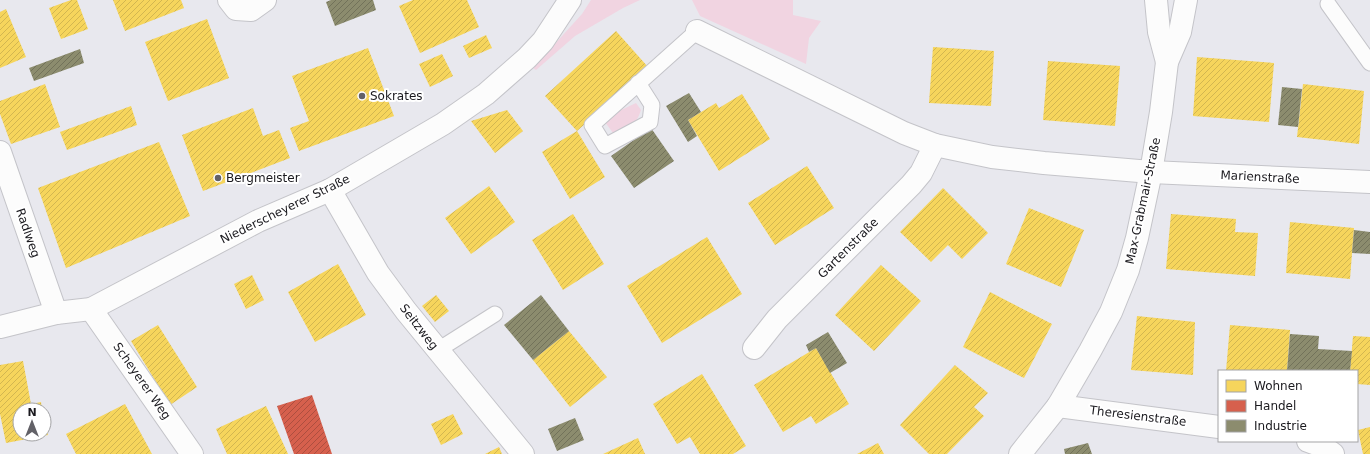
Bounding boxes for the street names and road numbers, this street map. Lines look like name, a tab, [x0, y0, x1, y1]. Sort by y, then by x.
street label: Max-Grabmair-Straße	[1123, 136, 1163, 266]
street label: Marienstraße	[1220, 168, 1300, 186]
street label: Niederscheyerer Straße	[218, 172, 352, 246]
street label: Radlweg	[13, 207, 43, 259]
street label: Gartenstraße	[815, 215, 881, 281]
street label: Seitzweg	[397, 301, 441, 353]
street label: Scheyerer Weg	[110, 340, 174, 422]
street label: Theresienstraße	[1088, 403, 1187, 429]

